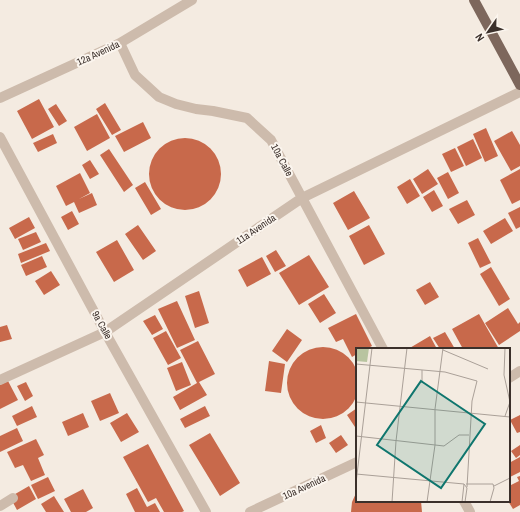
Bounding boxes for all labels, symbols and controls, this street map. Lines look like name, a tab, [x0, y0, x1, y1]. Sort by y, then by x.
north arrow	[468, 12, 508, 52]
text: N	[472, 31, 487, 44]
street label: 12a Avenida	[75, 37, 122, 68]
street label: 10a Calle	[268, 142, 296, 179]
street label: 11a Avenida	[234, 211, 279, 247]
street label: 9a Calle	[89, 309, 115, 342]
inset map	[356, 348, 510, 502]
street label: 10a Avenida	[281, 471, 328, 502]

